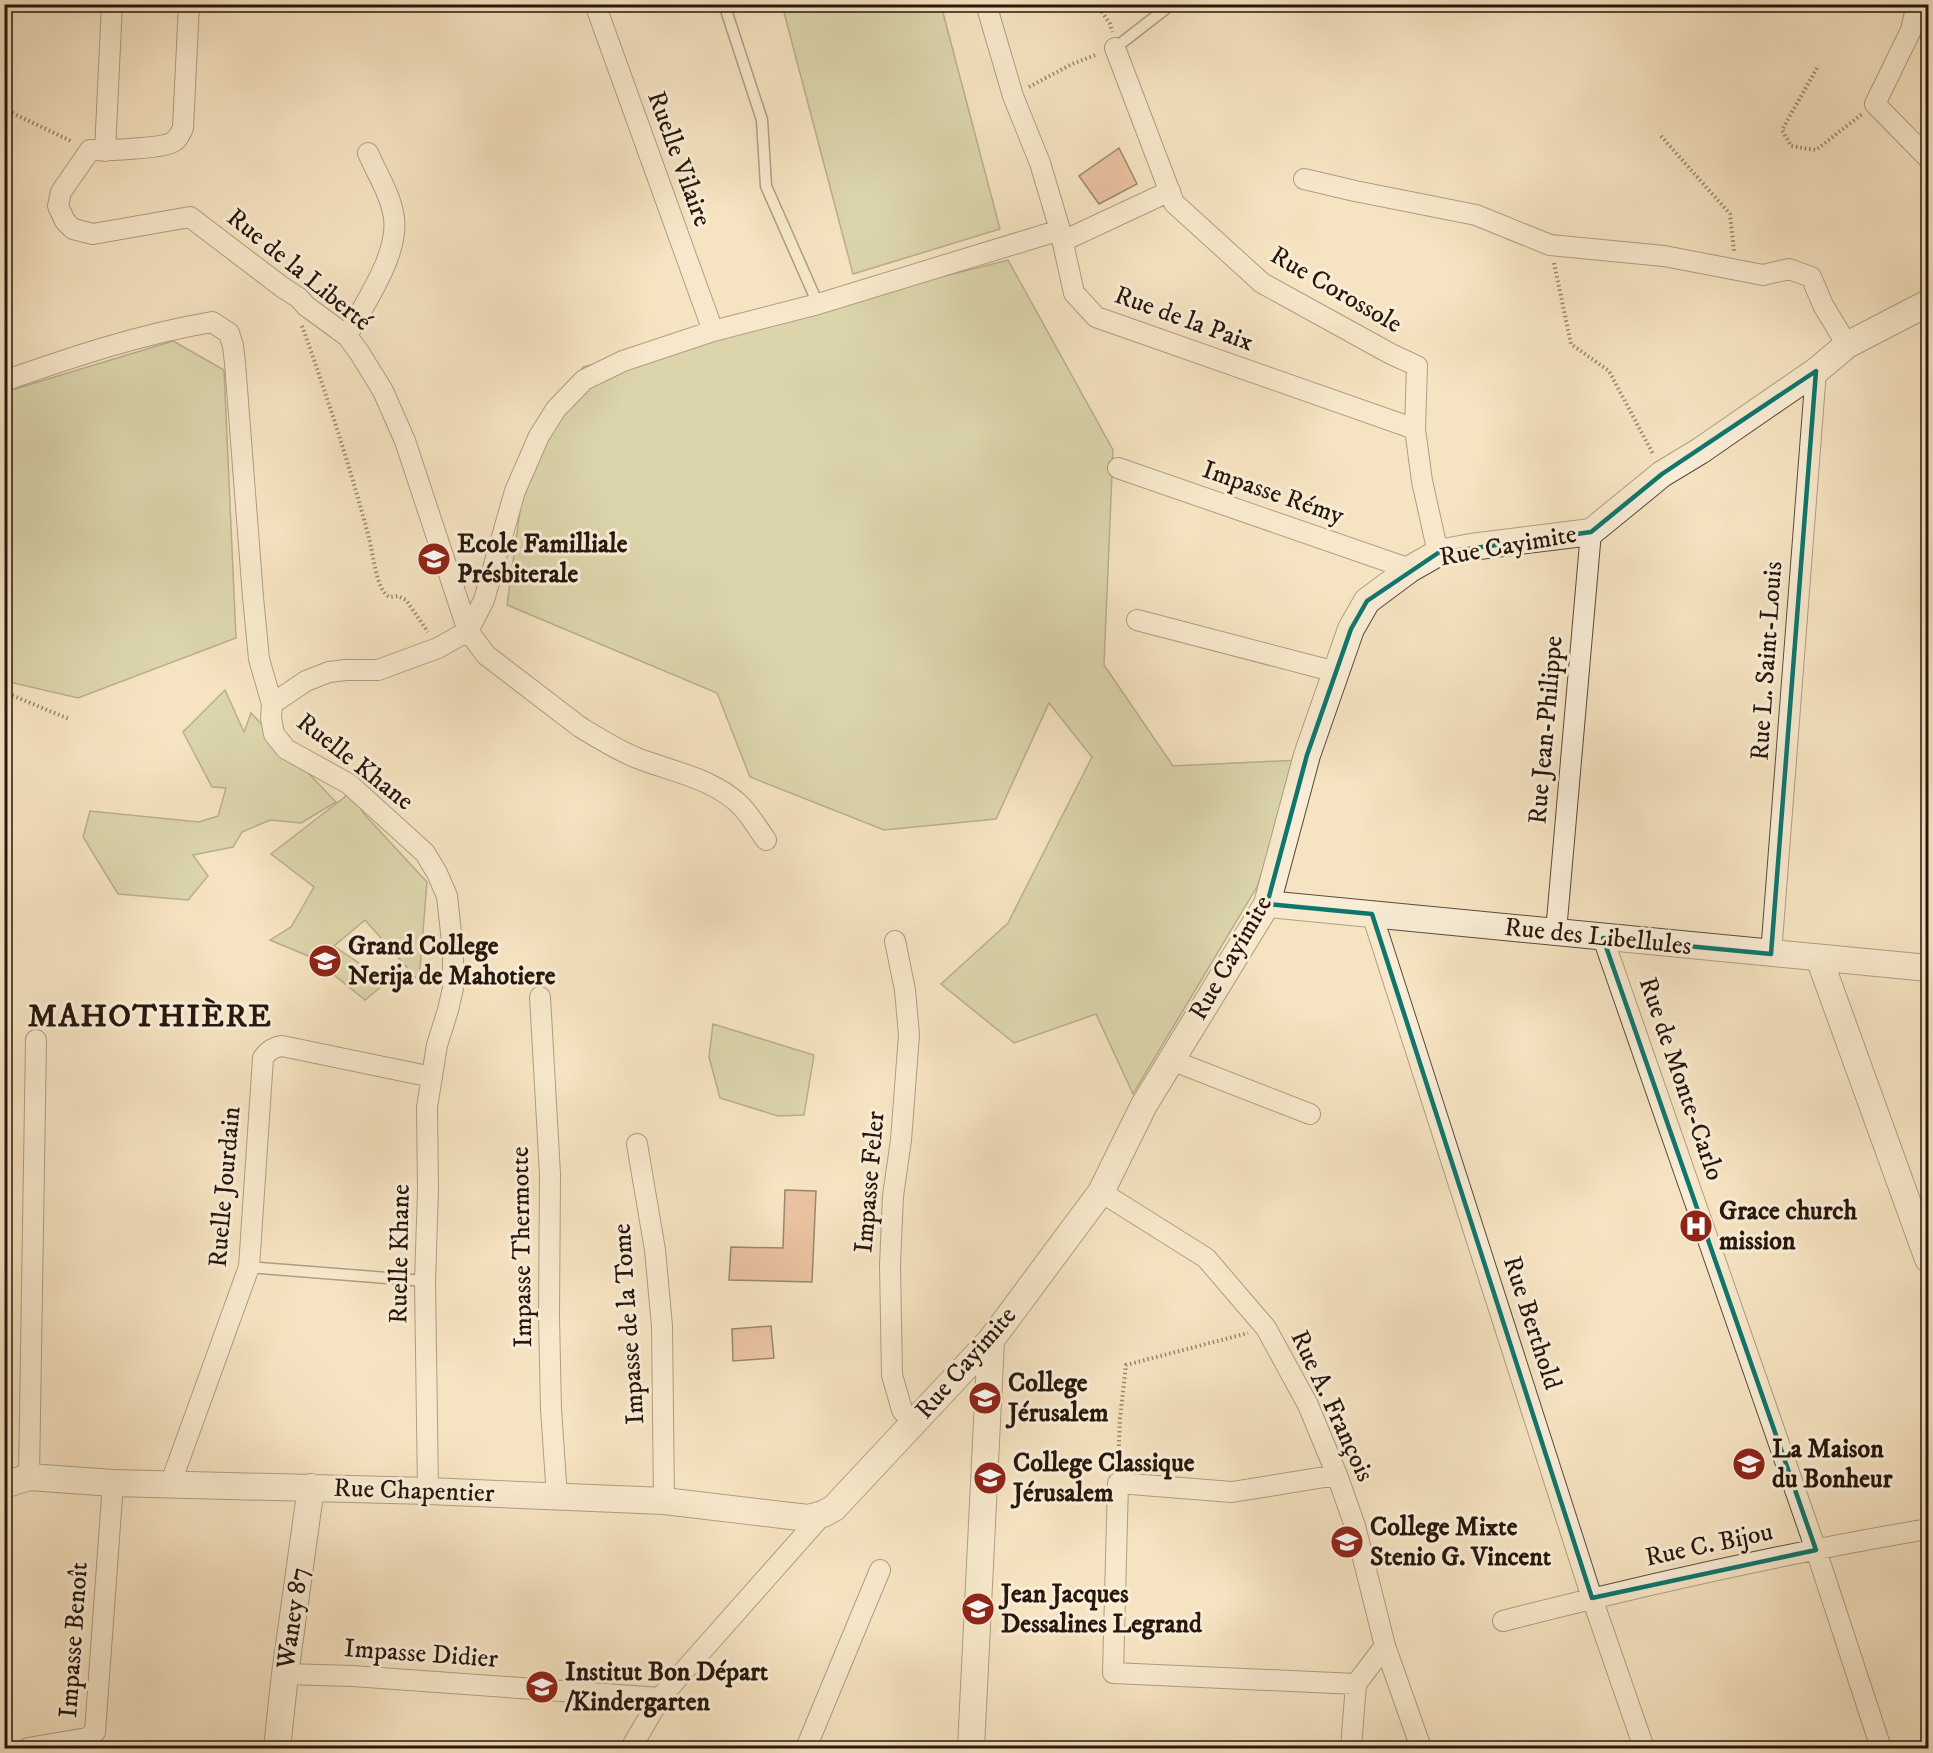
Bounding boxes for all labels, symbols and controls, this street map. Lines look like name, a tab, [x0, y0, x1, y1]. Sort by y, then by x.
street label: Ruelle Vilaire	[639, 87, 719, 231]
street label: Rue de la Liberté	[220, 201, 378, 339]
street label: Rue Corossole	[1264, 239, 1408, 341]
street label: Rue de la Paix	[1110, 279, 1258, 359]
street label: Impasse Rémy	[1198, 453, 1349, 533]
street label: Rue Cayimite	[1437, 518, 1579, 574]
place label: Ecole Familliale Présbiterale	[457, 528, 628, 591]
school or university icon: Ecole Familliale Présbiterale	[416, 541, 452, 577]
street label: Rue L. Saint-Louis	[1744, 560, 1790, 762]
street label: Rue Jean-Philippe	[1521, 634, 1571, 826]
street label: Ruelle Khane	[290, 706, 420, 818]
street label: Rue Cayimite	[1182, 890, 1280, 1026]
street label: Rue des Libellules	[1503, 911, 1693, 963]
place label: Grand College Nerija de Mahotiere	[348, 930, 556, 993]
school or university icon: Grand College Nerija de Mahotiere	[307, 943, 343, 979]
street label: Rue de Monte-Carlo	[1631, 973, 1731, 1185]
district label: MAHOTHIÈRE	[28, 997, 272, 1037]
street label: Ruelle Jourdain	[202, 1105, 249, 1269]
street label: Impasse Feler	[847, 1109, 893, 1254]
street label: Impasse Thermotte	[504, 1146, 540, 1348]
street label: Ruelle Khane	[382, 1184, 418, 1324]
place label: Grace church mission	[1719, 1195, 1857, 1258]
hospital icon: Grace church mission	[1678, 1208, 1714, 1244]
street label: Impasse de la Tome	[606, 1222, 652, 1426]
street label: Rue Berthold	[1495, 1252, 1569, 1394]
street label: Rue Cayimite	[908, 1300, 1024, 1426]
street label: Rue A. François	[1283, 1325, 1381, 1487]
place label: College Jérusalem	[1005, 1367, 1109, 1430]
school or university icon: College Jérusalem	[967, 1380, 1003, 1416]
place label: La Maison du Bonheur	[1772, 1433, 1893, 1496]
school or university icon: La Maison du Bonheur	[1731, 1446, 1767, 1482]
place label: College Classique Jérusalem	[1010, 1447, 1195, 1510]
school or university icon: College Classique Jérusalem	[972, 1460, 1008, 1496]
street label: Rue Chapentier	[333, 1472, 495, 1510]
place label: College Mixte Stenio G. Vincent	[1370, 1511, 1552, 1574]
street label: Rue C. Bijou	[1642, 1515, 1776, 1575]
school or university icon: College Mixte Stenio G. Vincent	[1329, 1524, 1365, 1560]
street label: Impasse Benoît	[52, 1561, 96, 1719]
street label: Waney 87	[269, 1565, 316, 1672]
place label: Jean Jacques Dessalines Legrand	[998, 1578, 1203, 1641]
school or university icon: Jean Jacques Dessalines Legrand	[960, 1591, 996, 1627]
street label: Impasse Didier	[343, 1632, 499, 1676]
place label: Institut Bon Départ /Kindergarten	[564, 1656, 769, 1719]
school or university icon: Institut Bon Départ /Kindergarten	[524, 1669, 560, 1705]

